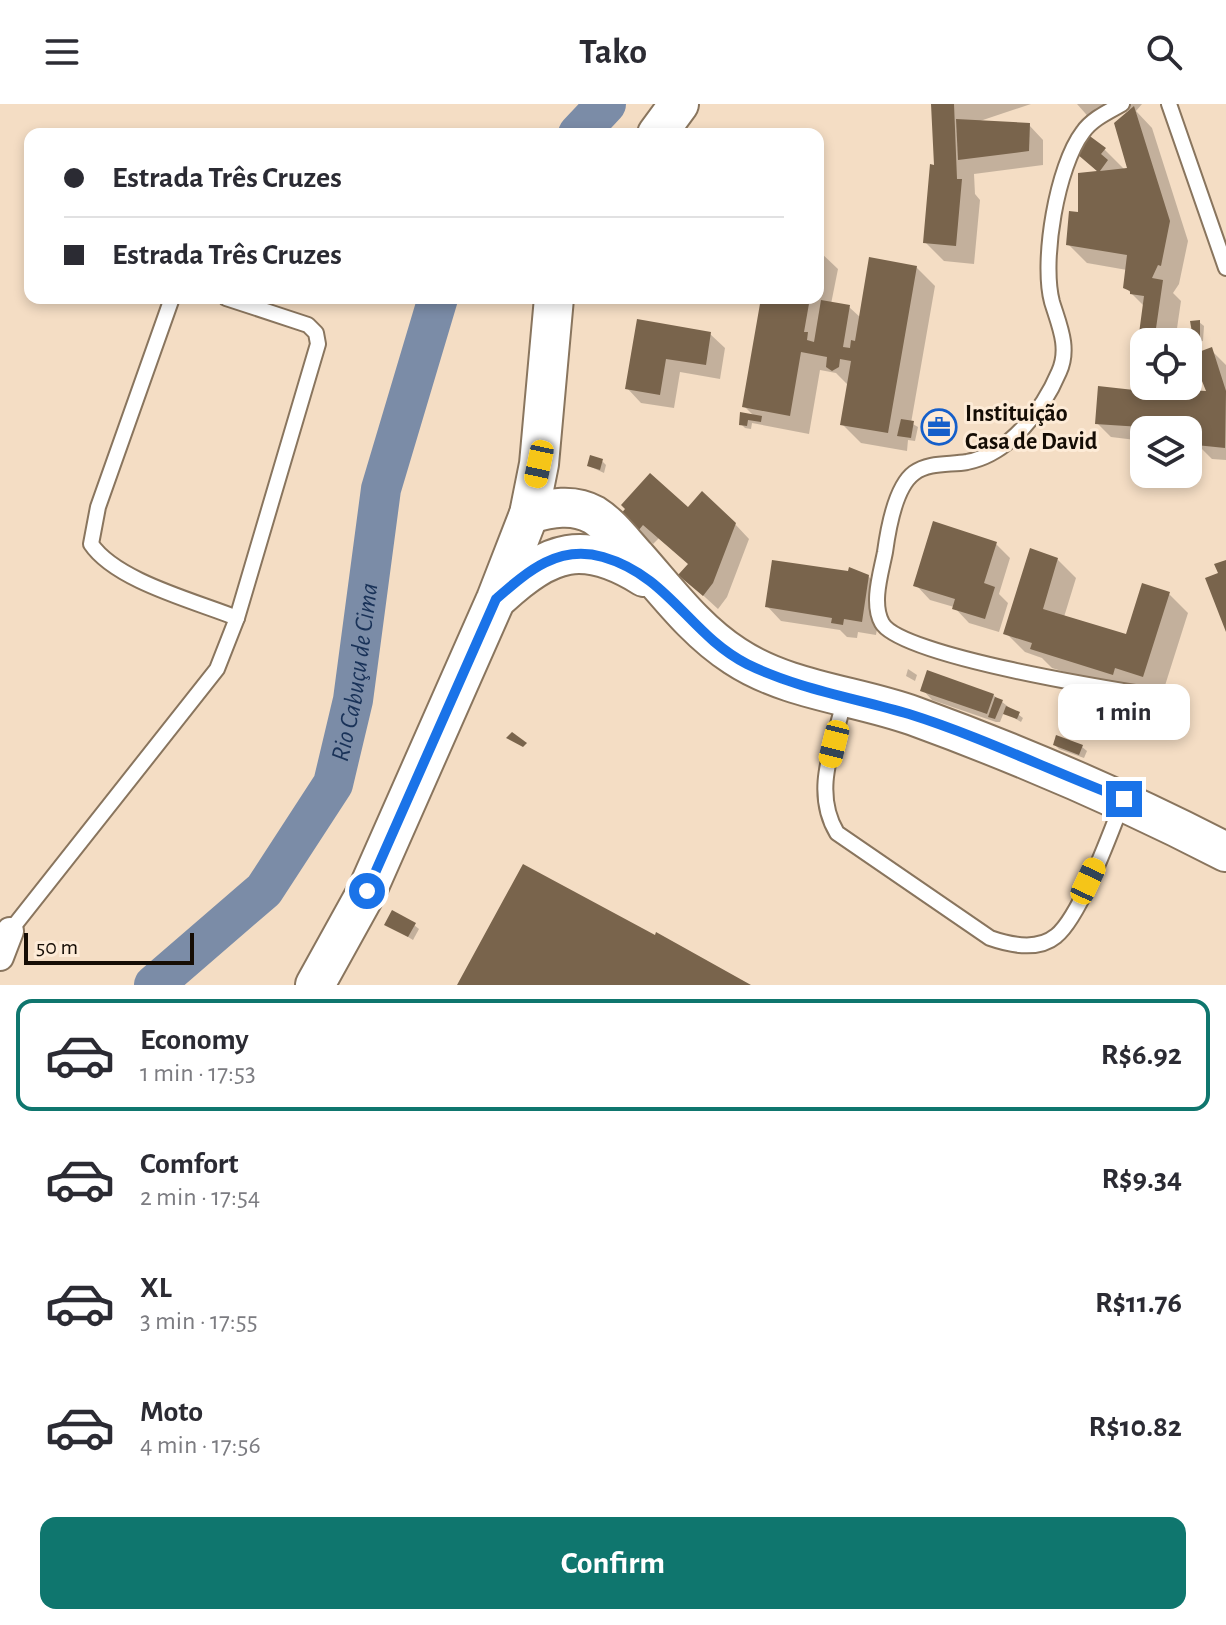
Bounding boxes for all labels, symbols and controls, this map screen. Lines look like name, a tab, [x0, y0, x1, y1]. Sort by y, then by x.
icon: menu	[40, 30, 84, 74]
icon: search	[1142, 30, 1186, 74]
text: Tako	[579, 34, 647, 70]
text: Estrada Três Cruzes	[112, 163, 342, 193]
text: Estrada Três Cruzes	[112, 240, 342, 270]
map controls	[1130, 328, 1202, 488]
button: locate	[1130, 328, 1202, 400]
place label: Instituição Casa de David	[965, 402, 1098, 454]
office icon: Instituição Casa de David	[920, 408, 958, 446]
button: layers	[1130, 416, 1202, 488]
car	[522, 438, 556, 490]
water label: Rio Cabuçu de Cima	[327, 581, 382, 764]
callout: 1 min	[1058, 683, 1190, 739]
text: 1 min	[1097, 699, 1151, 725]
car	[817, 718, 851, 770]
route end	[1106, 781, 1142, 817]
car	[1067, 854, 1109, 908]
route start	[349, 873, 385, 909]
scale bar	[24, 929, 194, 965]
text: 50 m	[36, 936, 78, 958]
icon: car	[44, 1019, 116, 1091]
text: Economy	[140, 1025, 249, 1055]
text: R$6.92	[1101, 1040, 1182, 1070]
text: 1 min · 17:53	[140, 1060, 256, 1086]
icon: car	[44, 1143, 116, 1215]
text: Comfort	[140, 1149, 239, 1179]
text: R$9.34	[1101, 1164, 1182, 1194]
text: 2 min · 17:54	[140, 1184, 260, 1210]
icon: car	[44, 1267, 116, 1339]
text: XL	[140, 1273, 172, 1303]
text: R$11.76	[1095, 1288, 1182, 1318]
text: 3 min · 17:55	[140, 1308, 258, 1334]
icon: car	[44, 1391, 116, 1463]
text: Moto	[140, 1397, 203, 1427]
text: R$10.82	[1089, 1412, 1182, 1442]
text: 4 min · 17:56	[140, 1432, 261, 1458]
button: Confirm	[40, 1517, 1186, 1609]

